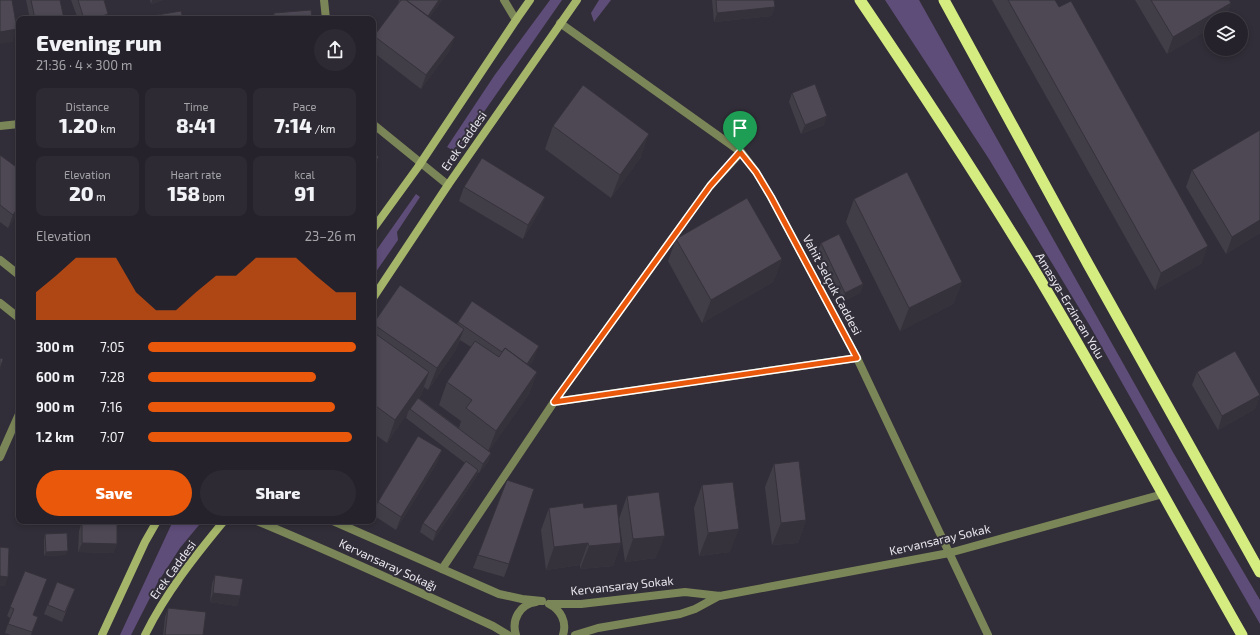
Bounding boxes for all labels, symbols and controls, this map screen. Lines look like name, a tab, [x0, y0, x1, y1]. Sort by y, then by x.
map controls	[1204, 12, 1248, 56]
button: layers	[1204, 12, 1248, 56]
text: Evening run	[36, 29, 162, 55]
button: share	[314, 29, 356, 71]
text: 21:36 · 4 × 300 m	[36, 57, 132, 73]
text: Distance	[66, 100, 109, 113]
text: Time	[184, 100, 208, 113]
text: Pace	[293, 100, 317, 113]
street label: Erek Caddesi	[438, 108, 489, 173]
pin	[723, 111, 757, 152]
text: 1.20	[59, 113, 98, 137]
text: 8:41	[176, 113, 216, 137]
text: 7:14	[274, 113, 312, 137]
icon: arrive	[729, 117, 751, 139]
text: km	[98, 122, 116, 135]
text: /km	[312, 122, 335, 135]
text: Elevation	[64, 168, 111, 181]
text: Heart rate	[171, 168, 221, 181]
text: kcal	[295, 168, 315, 181]
text: 20	[69, 181, 94, 205]
text: 158	[167, 181, 200, 205]
text: 91	[294, 181, 315, 205]
text: m	[94, 190, 106, 203]
text: bpm	[200, 190, 225, 203]
text: Elevation	[36, 228, 91, 244]
text: 23–26 m	[305, 228, 356, 244]
street label: Vahit Selçuk Caddesi	[800, 232, 865, 338]
street label: Amasya-Erzincan Yolu	[1034, 250, 1108, 361]
text: 300 m	[36, 339, 74, 355]
text: 7:05	[100, 339, 125, 355]
text: 600 m	[36, 369, 74, 385]
text: 7:28	[100, 369, 125, 385]
text: 900 m	[36, 399, 74, 415]
text: 7:16	[100, 399, 122, 415]
text: 1.2 km	[36, 429, 74, 445]
text: 7:07	[100, 429, 124, 445]
button: Save	[36, 470, 192, 516]
button: Share	[200, 470, 356, 516]
street label: Kervansaray Sokak	[888, 521, 992, 557]
street label: Kervansaray Sokağı	[337, 535, 440, 593]
street label: Erek Caddesi	[146, 537, 198, 602]
street label: Kervansaray Sokak	[570, 573, 674, 597]

